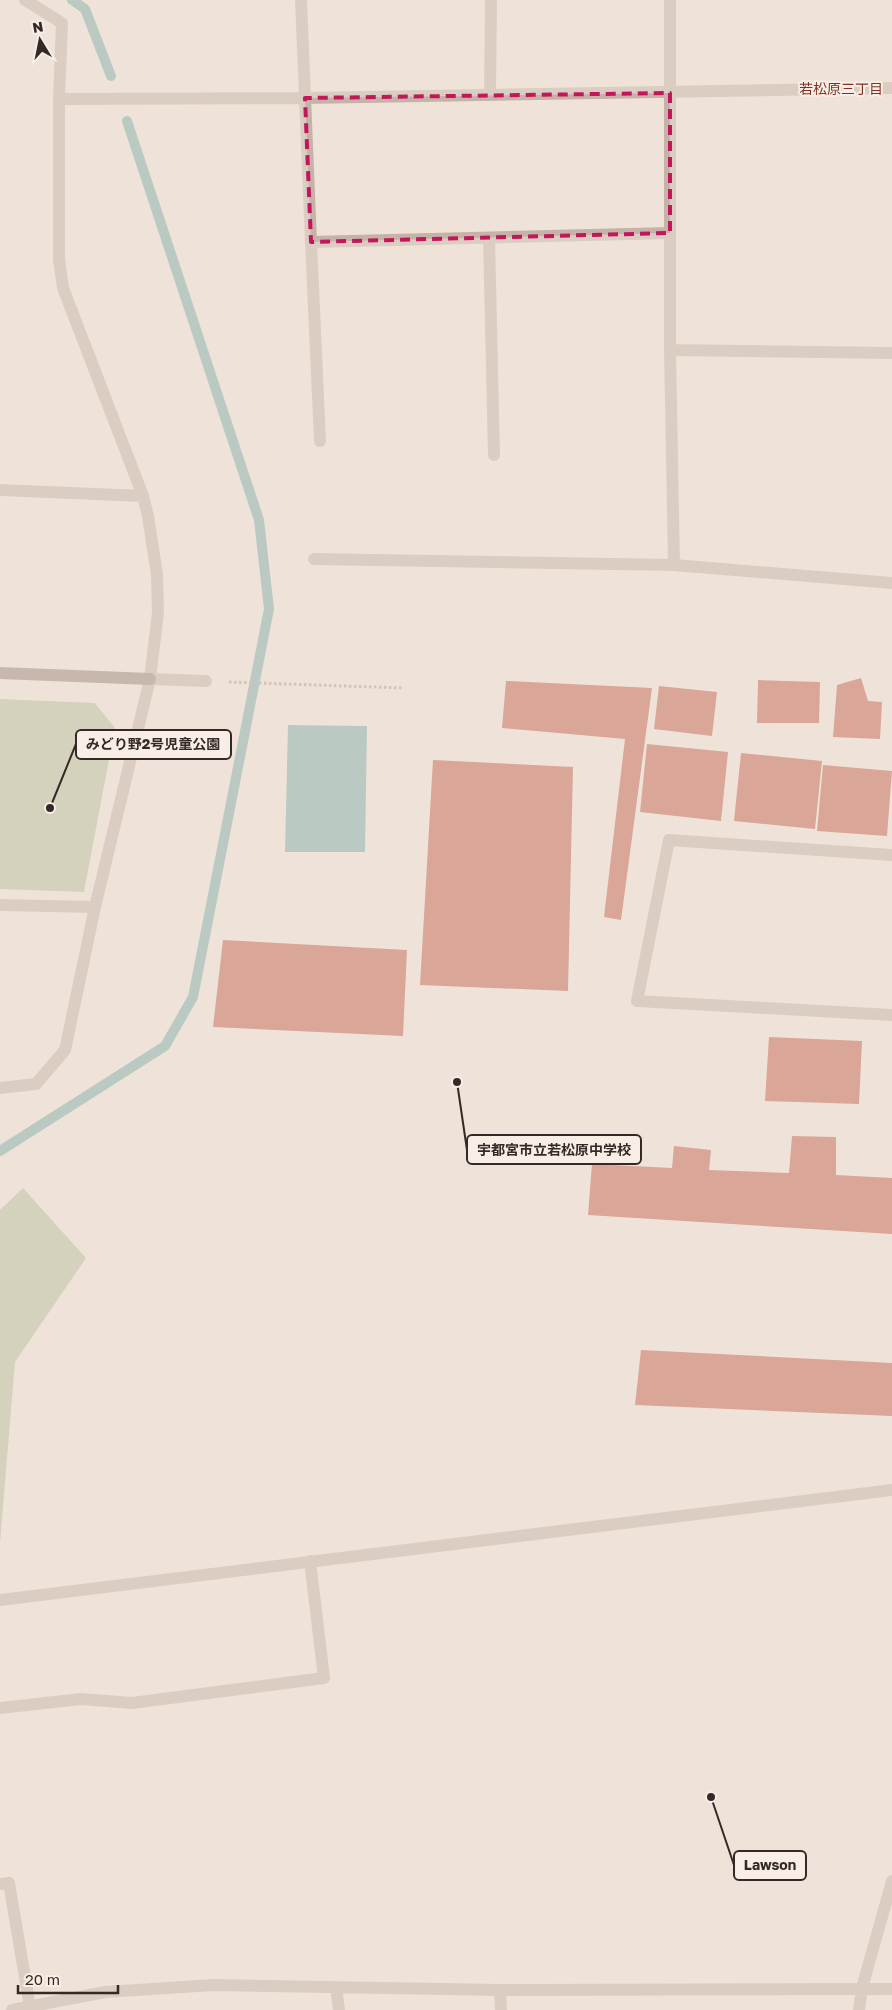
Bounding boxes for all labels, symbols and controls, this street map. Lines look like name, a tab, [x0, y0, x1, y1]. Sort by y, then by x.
north arrow	[15, 15, 65, 65]
text: N	[31, 17, 44, 36]
district label: 若松原三丁目	[799, 80, 883, 97]
callout: みどり野2号児童公園	[76, 730, 231, 759]
text: みどり野2号児童公園	[86, 735, 220, 752]
callout: 宇都宮市立若松原中学校	[467, 1135, 641, 1164]
text: 宇都宮市立若松原中学校	[477, 1141, 631, 1158]
callout: Lawson	[734, 1851, 806, 1880]
text: Lawson	[744, 1856, 796, 1873]
scale bar	[18, 1962, 118, 1994]
text: 20 m	[25, 1970, 60, 1988]

